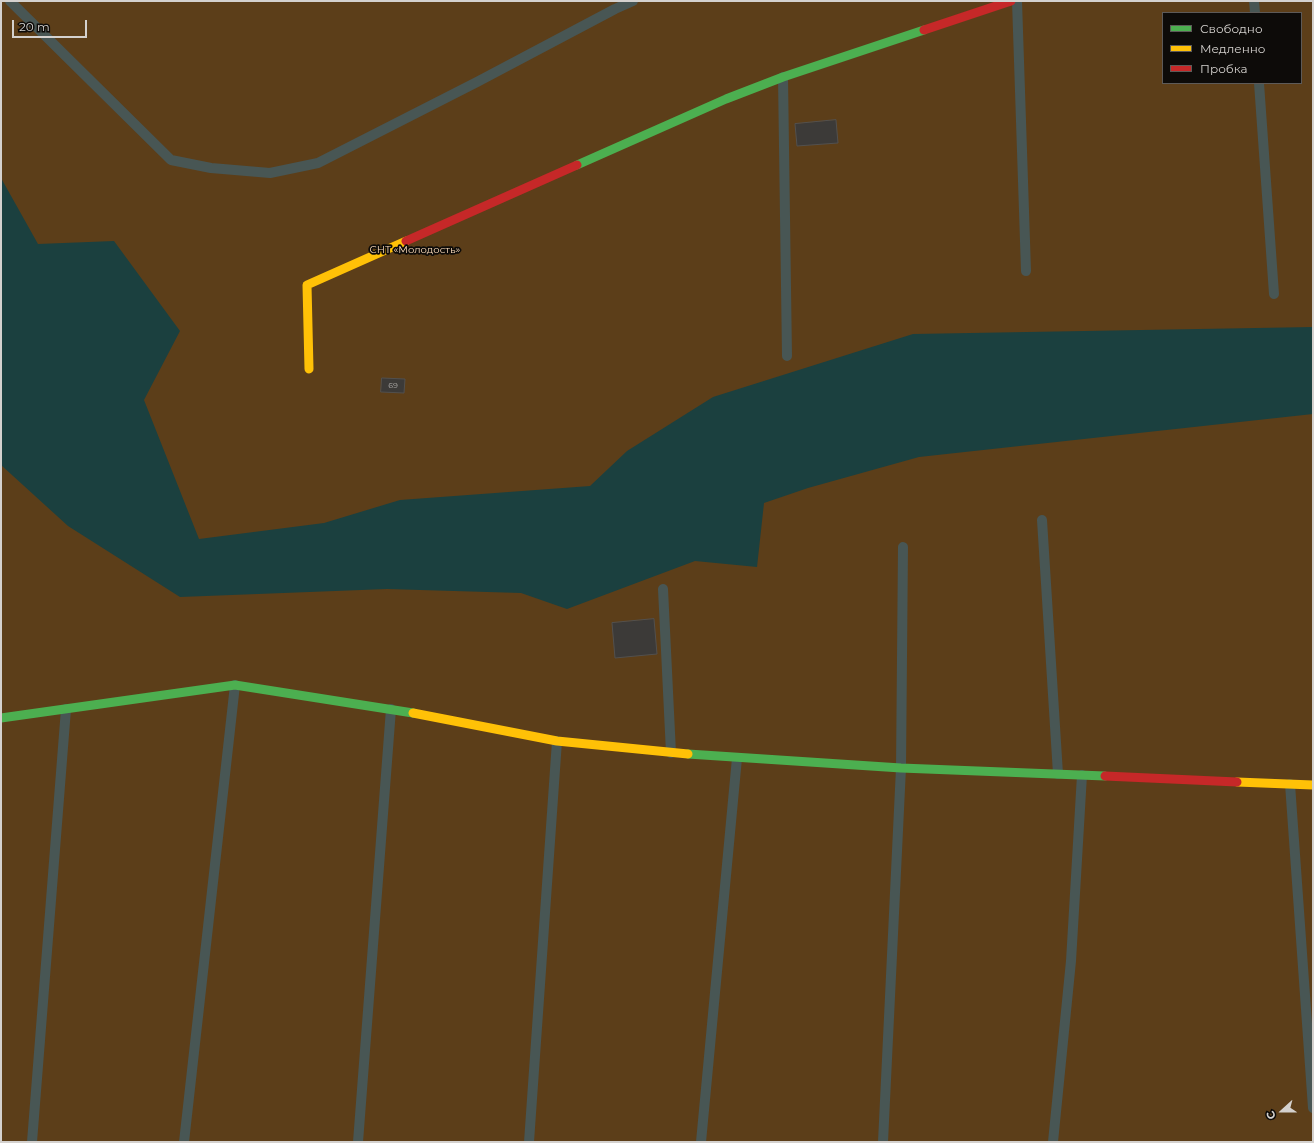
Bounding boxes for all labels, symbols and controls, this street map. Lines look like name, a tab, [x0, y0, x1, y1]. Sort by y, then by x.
scale bar	[14, 12, 89, 38]
legend	[1162, 12, 1302, 84]
text: 20 m	[19, 19, 50, 34]
text: Свободно	[1200, 21, 1263, 36]
text: Медленно	[1200, 41, 1265, 56]
text: Пробка	[1200, 61, 1248, 76]
park label: СНТ «Молодость»	[370, 244, 460, 256]
house number: 69	[388, 381, 398, 391]
north arrow	[1262, 1091, 1302, 1131]
text: С	[1263, 1109, 1279, 1122]

